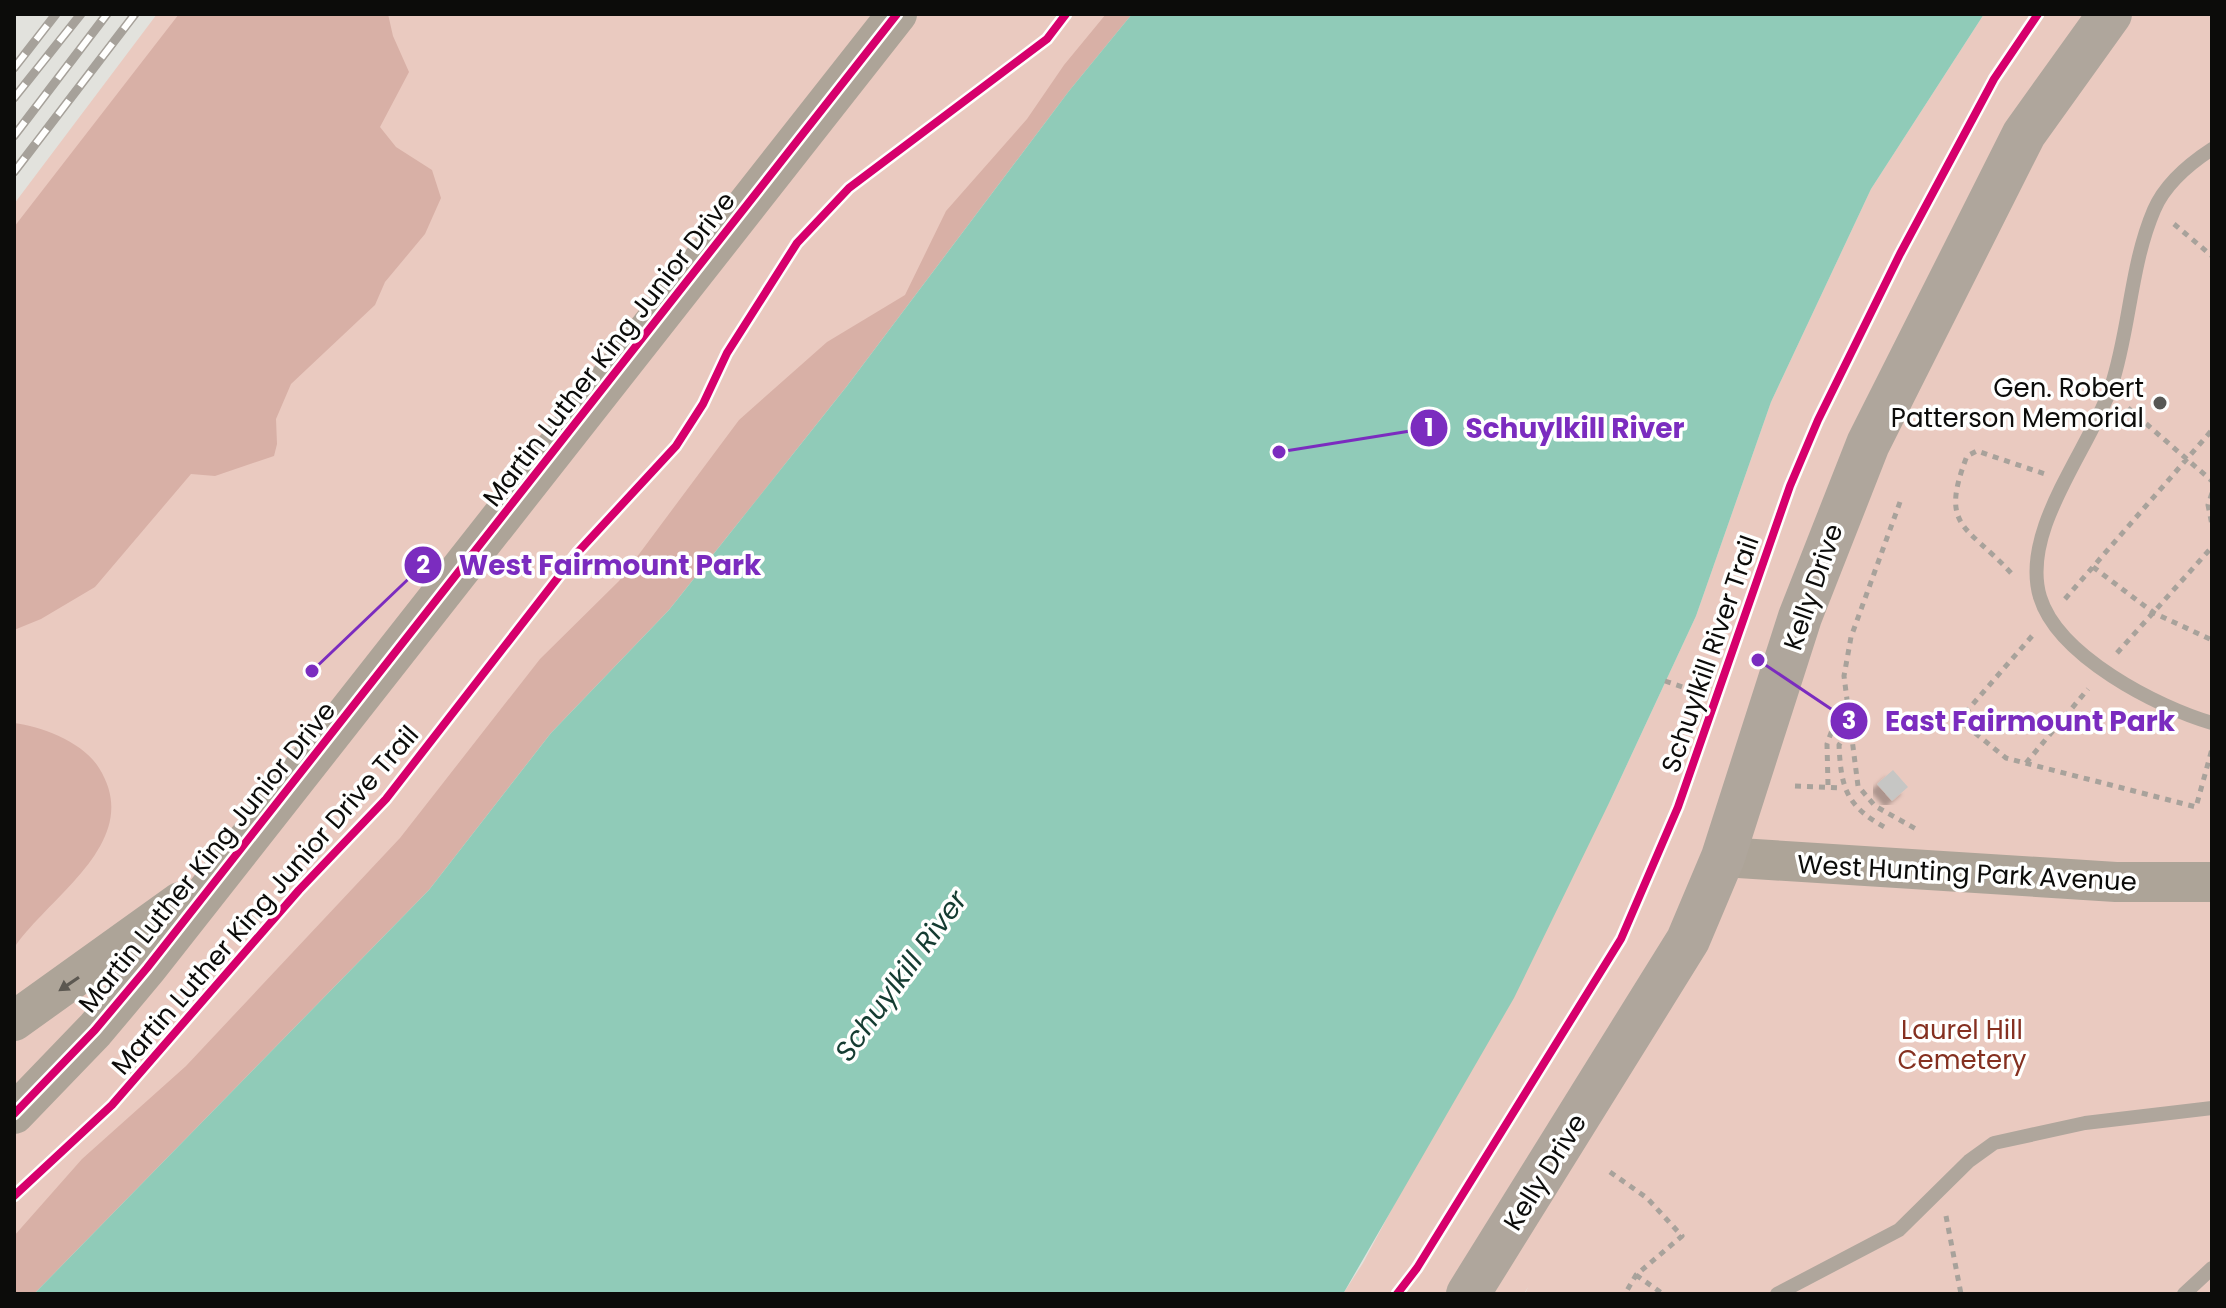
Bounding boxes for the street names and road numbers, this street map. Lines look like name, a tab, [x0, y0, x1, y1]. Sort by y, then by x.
street label: Martin Luther King Junior Drive	[474, 184, 744, 514]
street label: Kelly Drive	[1775, 519, 1851, 655]
street label: Schuylkill River Trail	[1653, 531, 1767, 777]
street label: Martin Luther King Junior Drive	[70, 694, 344, 1020]
street label: Martin Luther King Junior Drive Trail	[103, 718, 427, 1082]
street label: West Hunting Park Avenue	[1796, 846, 2138, 900]
street label: Kelly Drive	[1495, 1107, 1595, 1237]

